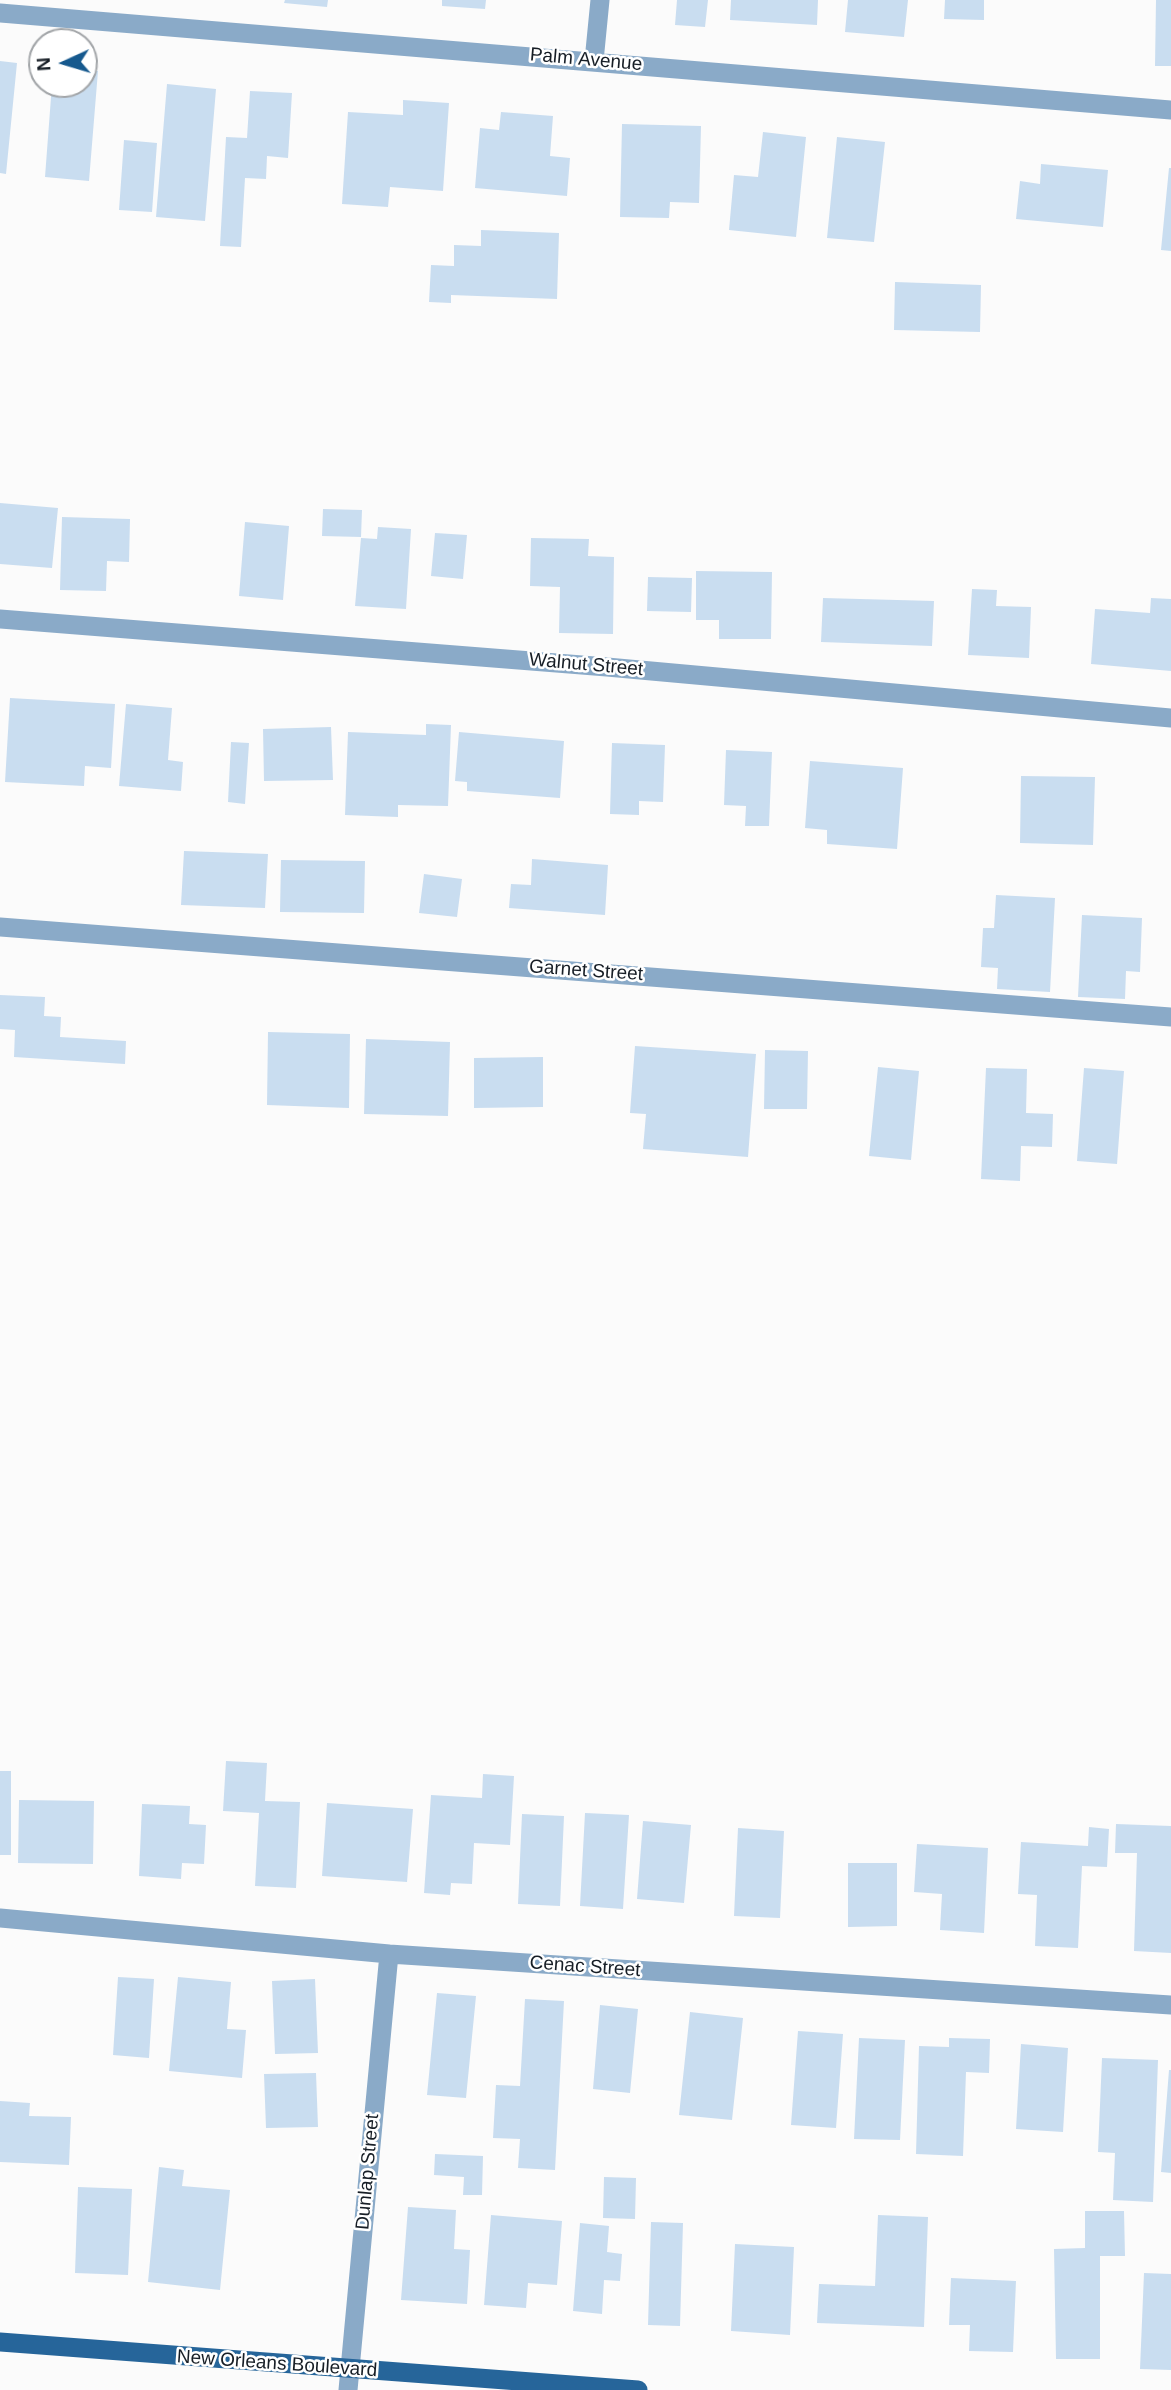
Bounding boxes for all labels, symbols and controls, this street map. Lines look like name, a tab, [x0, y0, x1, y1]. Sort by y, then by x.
north arrow	[28, 28, 98, 98]
street label: Palm Avenue	[529, 44, 643, 76]
text: N	[33, 57, 55, 72]
street label: Walnut Street	[528, 649, 644, 681]
street label: Garnet Street	[528, 956, 644, 986]
street label: Cenac Street	[529, 1952, 641, 1982]
street label: Dunlap Street	[352, 2113, 384, 2231]
street label: New Orleans Boulevard	[176, 2346, 378, 2382]

